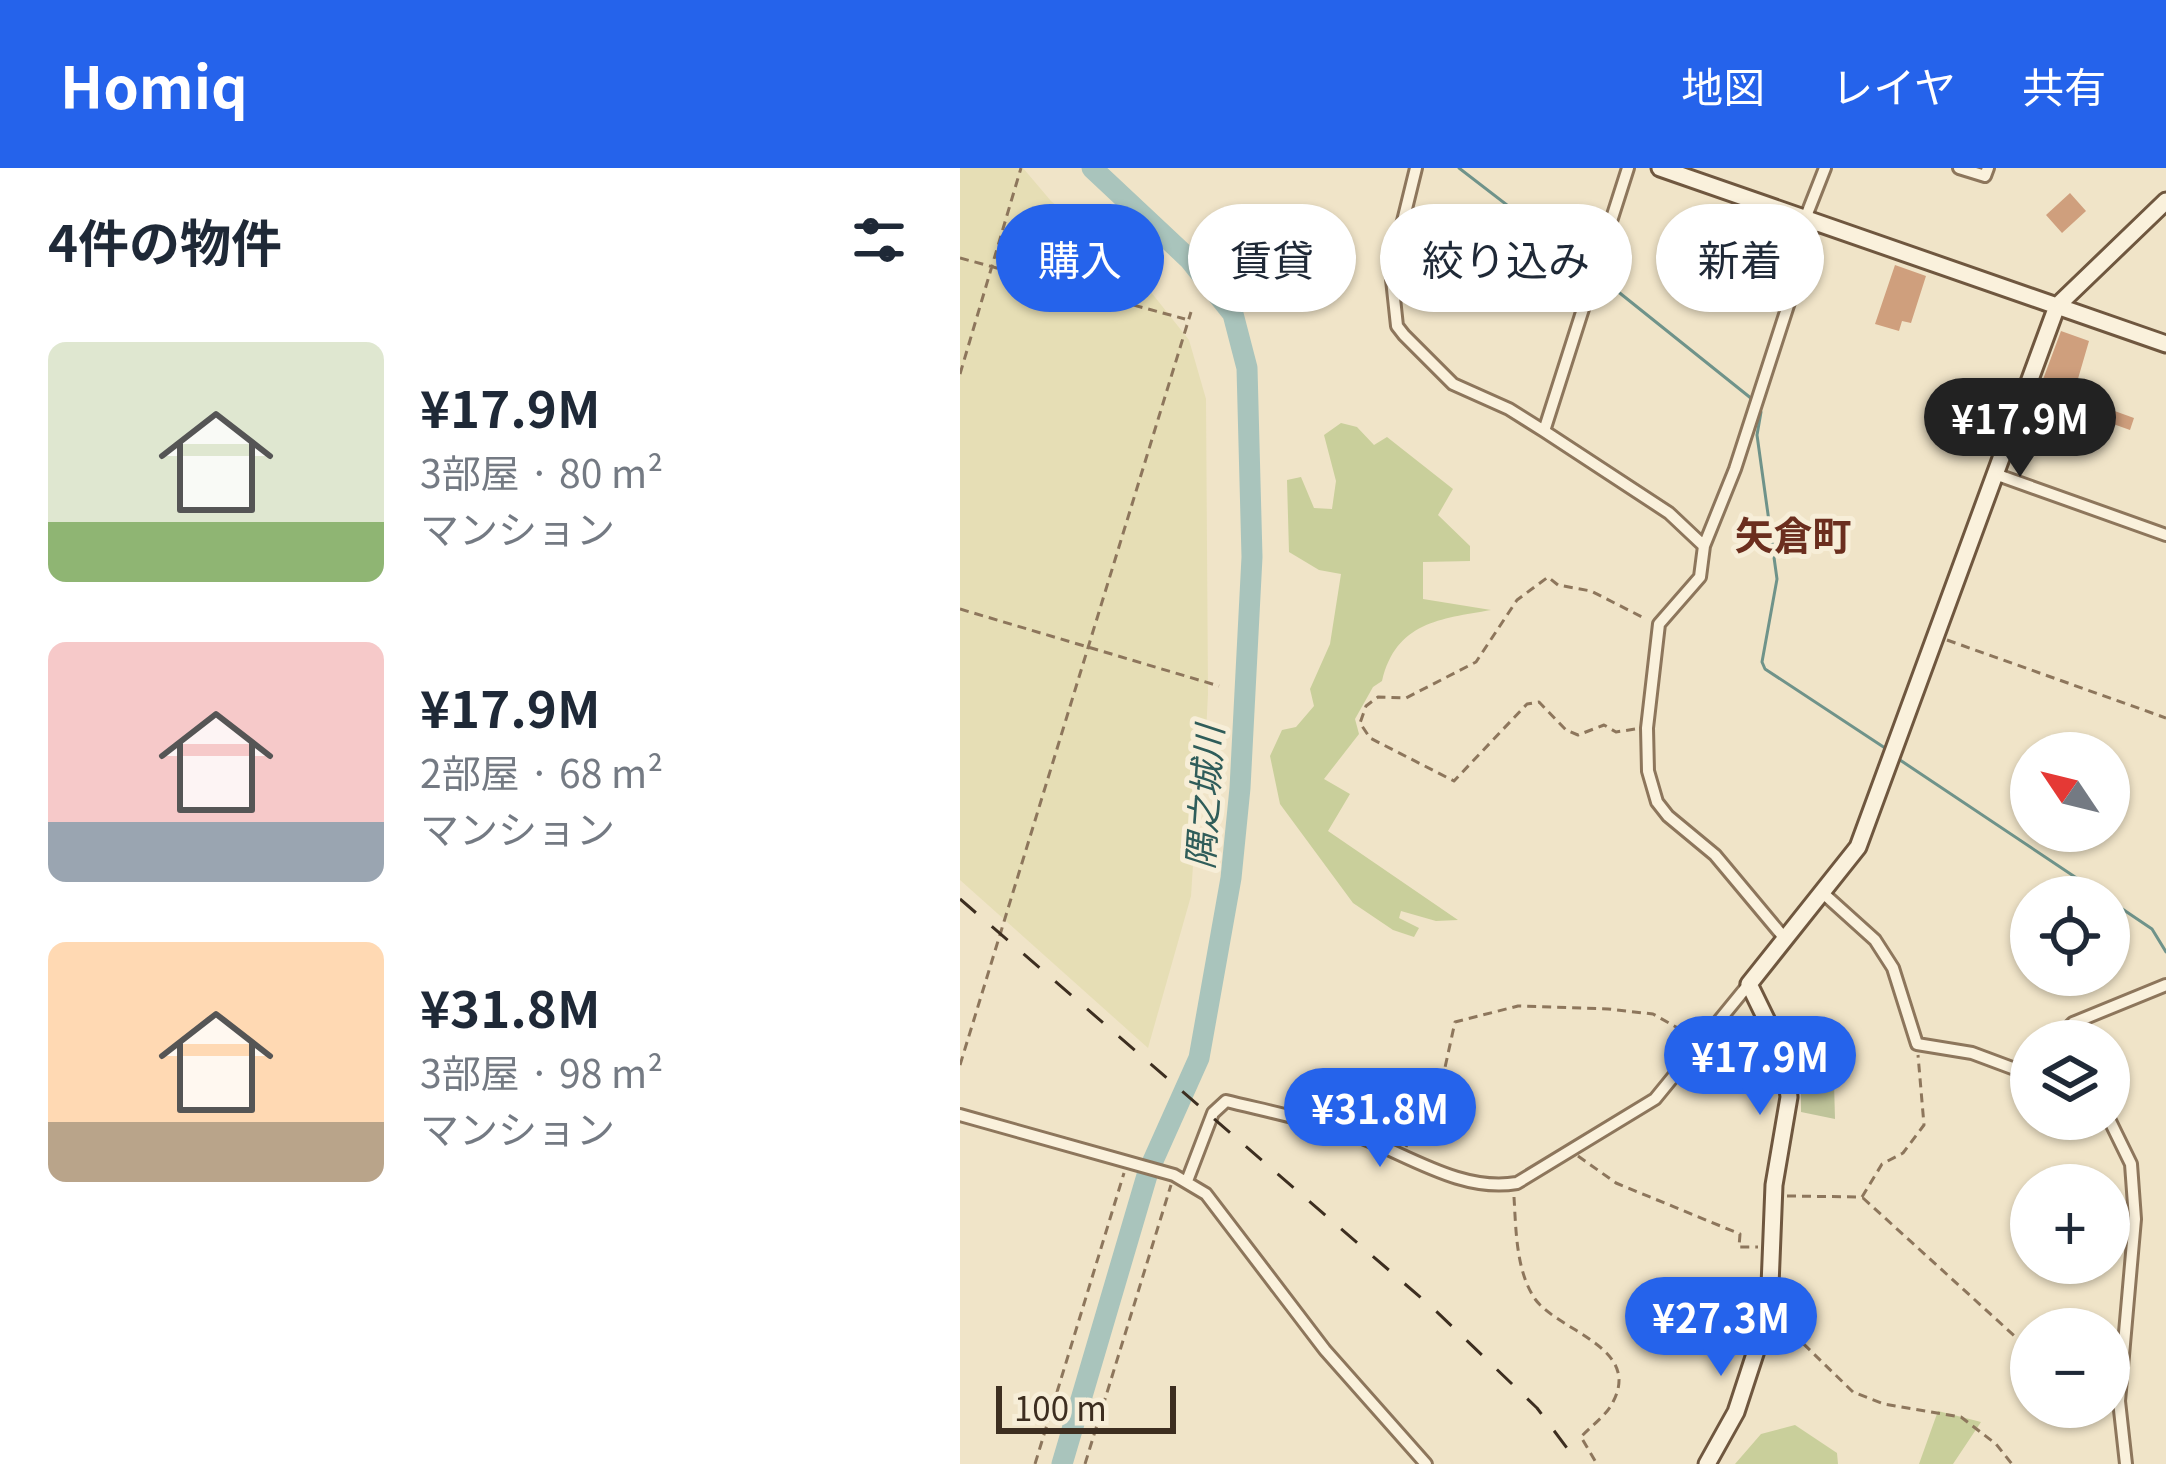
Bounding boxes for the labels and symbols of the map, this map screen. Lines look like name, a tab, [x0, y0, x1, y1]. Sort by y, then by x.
pin: ¥17.9M	[1922, 378, 2118, 480]
district label: 矢倉町	[1734, 505, 1852, 561]
water label: 隅之城川	[1171, 719, 1233, 871]
north arrow	[2010, 732, 2130, 852]
pin: ¥17.9M	[1662, 1016, 1858, 1118]
pin: ¥31.8M	[1282, 1068, 1478, 1170]
pin: ¥27.3M	[1623, 1277, 1819, 1379]
scale bar	[996, 1380, 1176, 1433]

